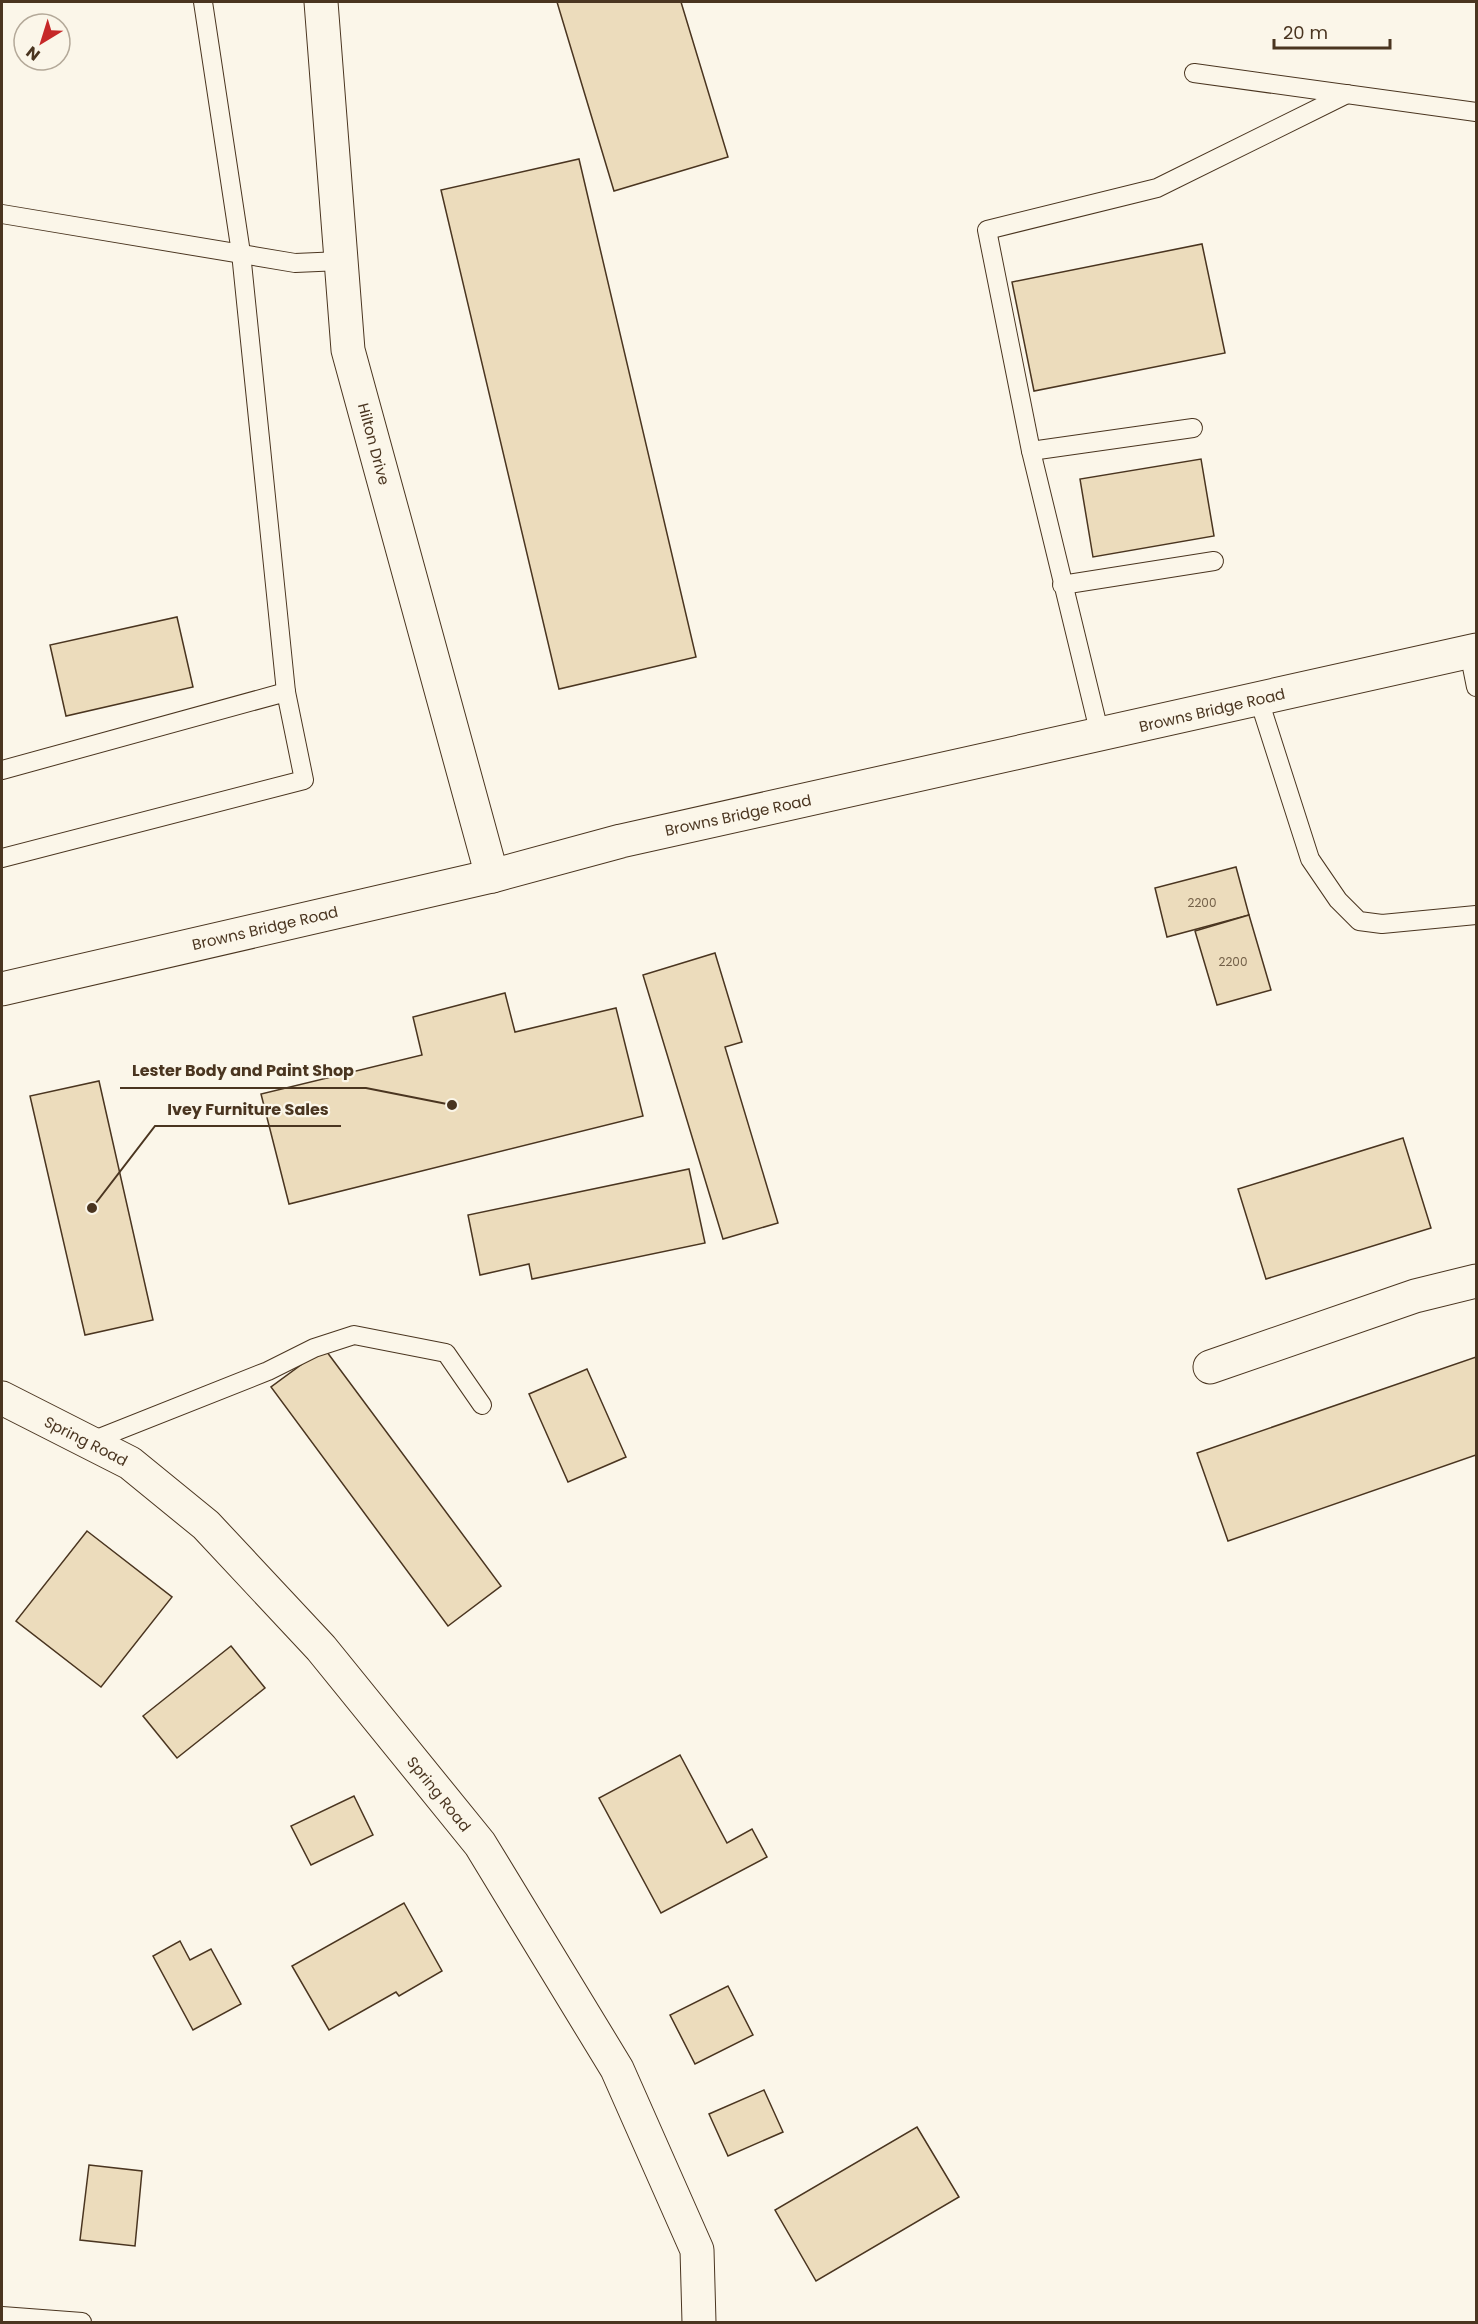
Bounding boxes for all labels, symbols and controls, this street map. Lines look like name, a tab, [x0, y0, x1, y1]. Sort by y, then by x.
north arrow	[12, 12, 72, 72]
scale bar	[1274, 12, 1390, 50]
text: 20 m	[1283, 20, 1328, 45]
text: N	[21, 41, 45, 66]
street label: Hilton Drive	[353, 401, 395, 487]
street label: Browns Bridge Road	[1137, 683, 1287, 737]
street label: Browns Bridge Road	[663, 789, 813, 841]
house number: 2200	[1188, 894, 1216, 911]
street label: Browns Bridge Road	[190, 901, 340, 955]
house number: 2200	[1219, 953, 1247, 970]
callout: Lester Body and Paint Shop	[120, 1054, 366, 1088]
text: Lester Body and Paint Shop	[132, 1059, 354, 1082]
callout: Ivey Furniture Sales	[155, 1092, 341, 1126]
text: Ivey Furniture Sales	[167, 1098, 329, 1121]
street label: Spring Road	[41, 1411, 131, 1471]
street label: Spring Road	[402, 1752, 476, 1836]

